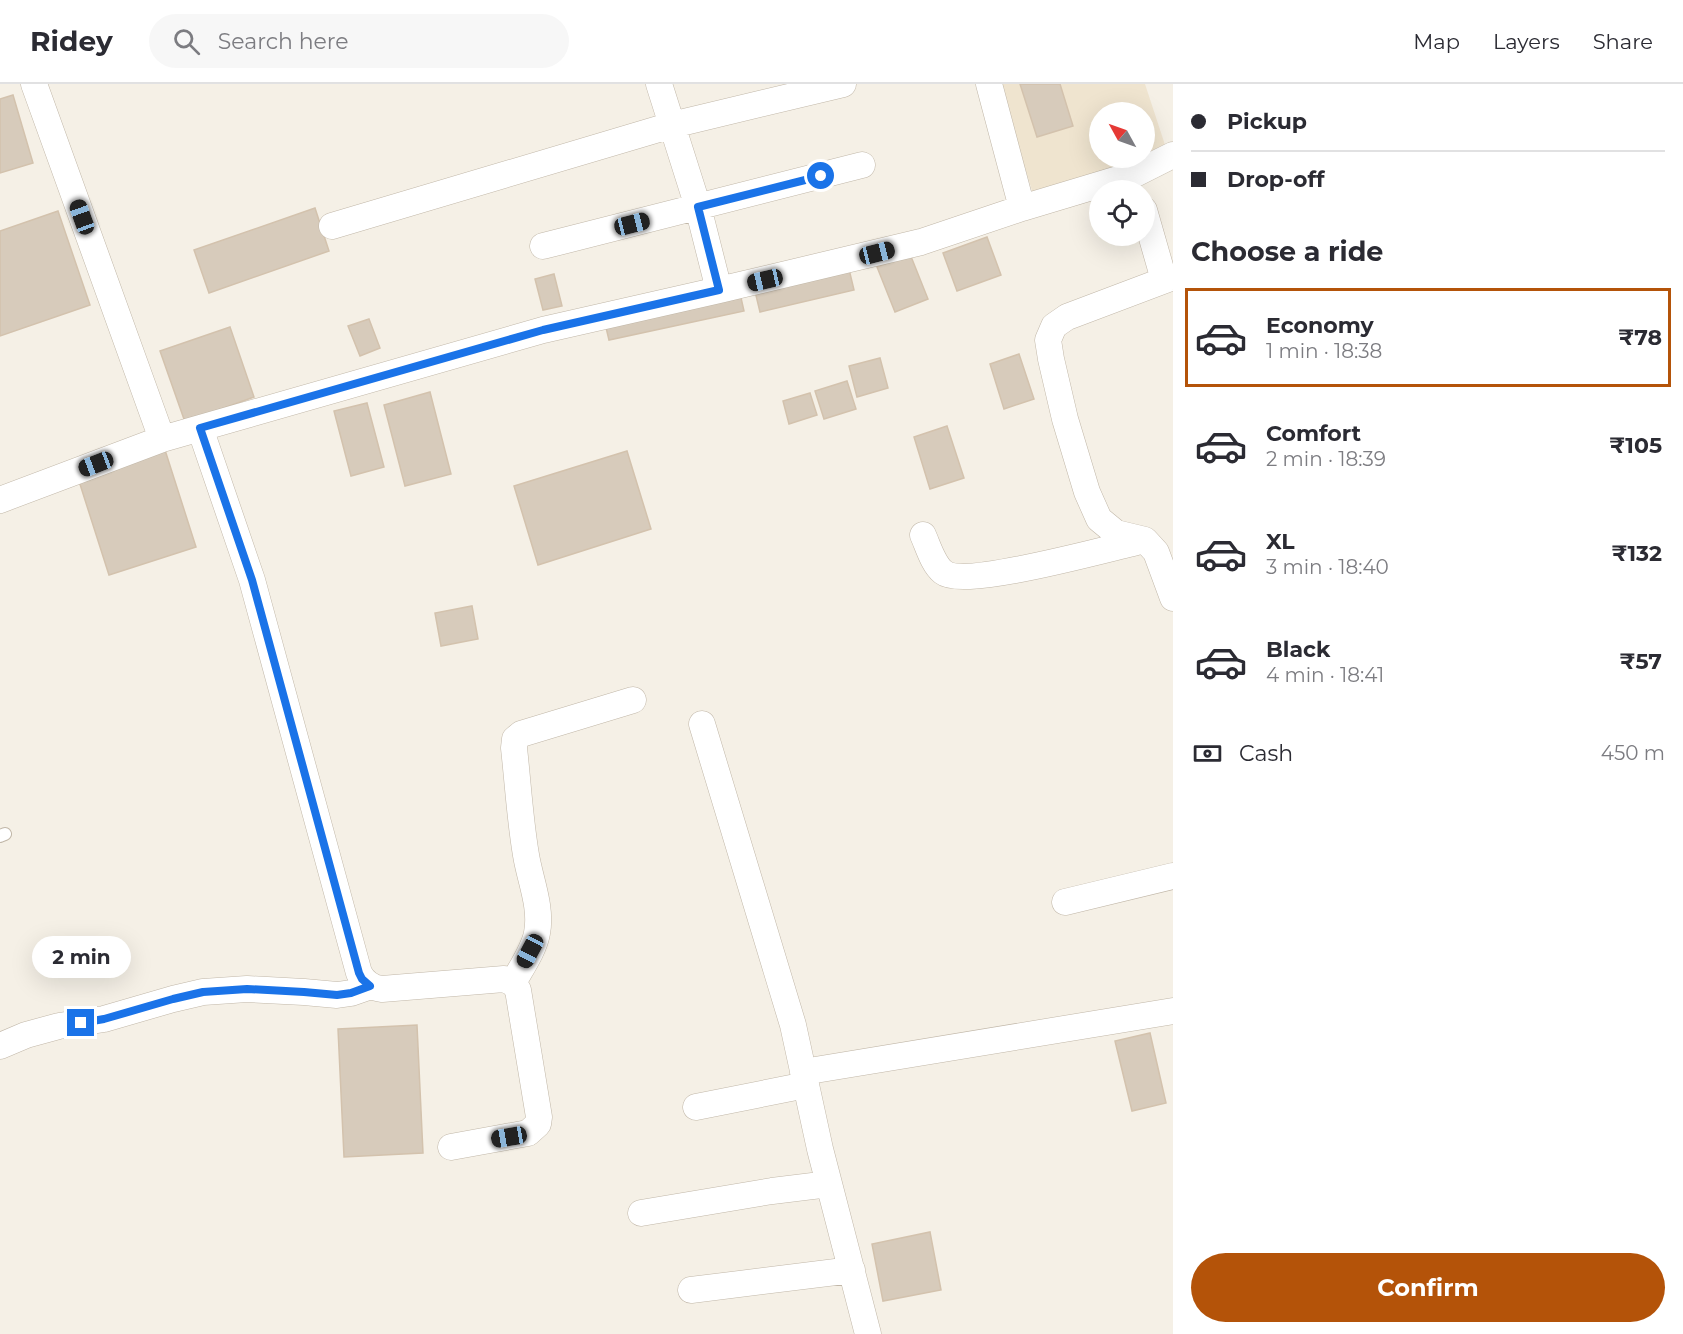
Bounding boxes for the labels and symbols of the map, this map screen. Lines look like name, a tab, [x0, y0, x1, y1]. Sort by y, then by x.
north arrow	[1089, 102, 1155, 168]
route start	[807, 162, 834, 189]
car	[67, 197, 97, 237]
car	[612, 211, 652, 237]
car	[857, 240, 897, 266]
car	[745, 267, 785, 293]
car	[76, 449, 116, 479]
car	[514, 931, 546, 971]
callout: 2 min	[32, 936, 130, 978]
route end	[67, 1009, 94, 1036]
car	[490, 1125, 528, 1149]

